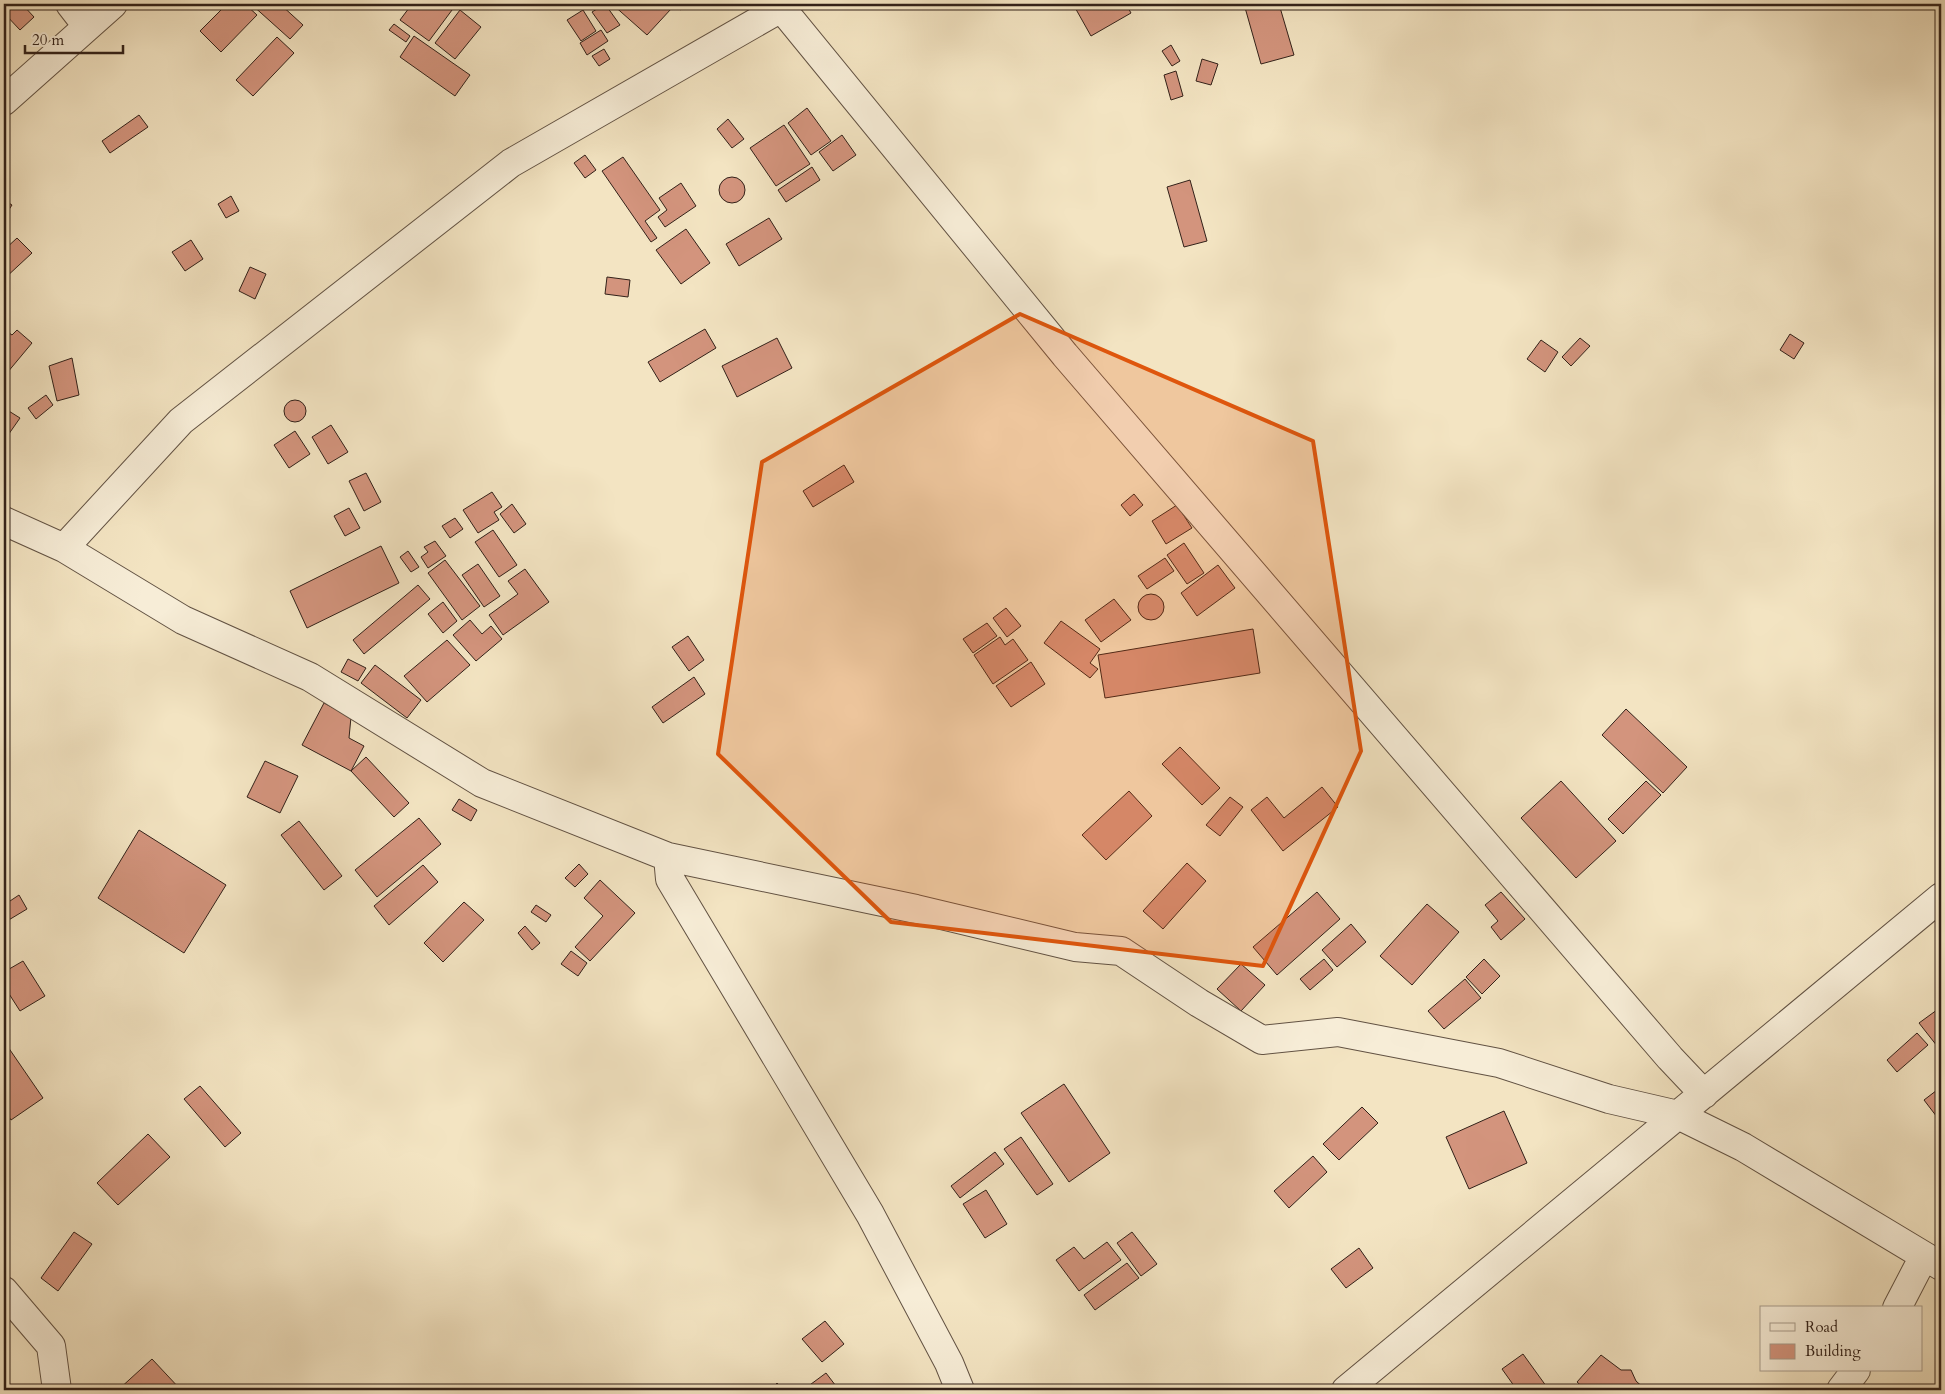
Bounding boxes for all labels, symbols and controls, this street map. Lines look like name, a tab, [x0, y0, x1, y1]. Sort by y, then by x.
scale bar	[25, 22, 122, 54]
text: 20 m	[32, 30, 64, 50]
legend	[1760, 1306, 1922, 1372]
text: Road	[1805, 1317, 1838, 1337]
text: Building	[1805, 1341, 1861, 1361]

